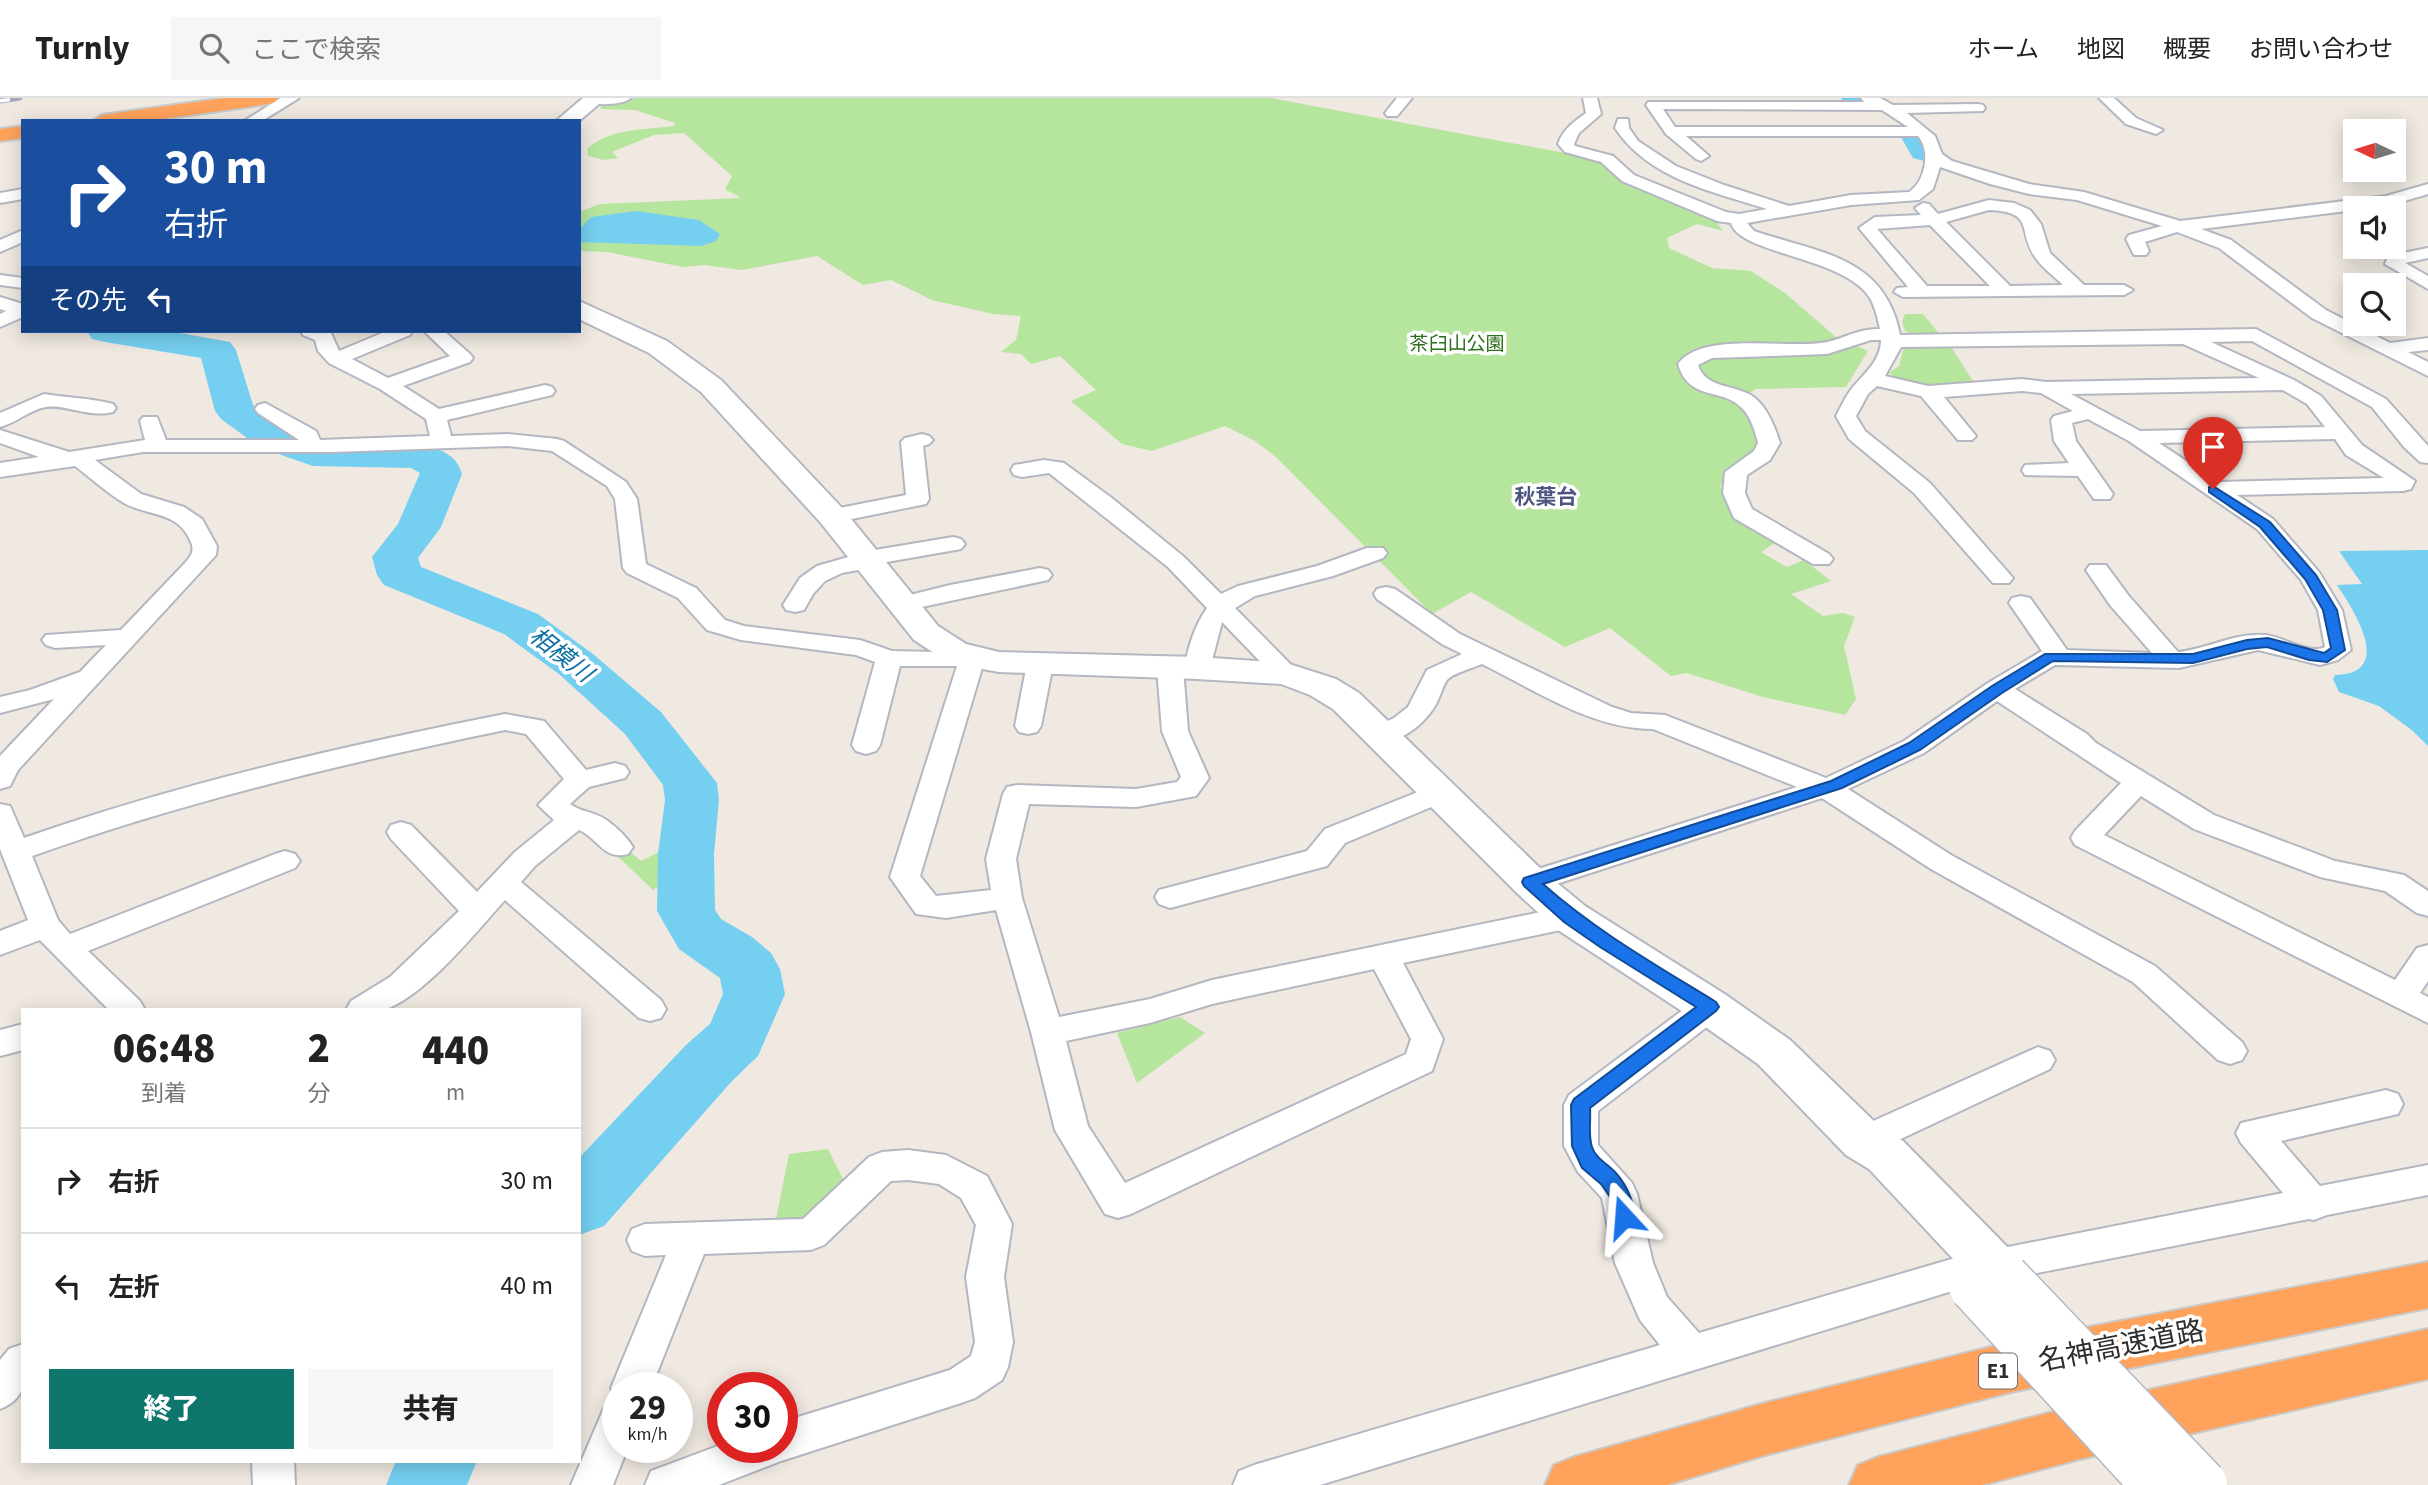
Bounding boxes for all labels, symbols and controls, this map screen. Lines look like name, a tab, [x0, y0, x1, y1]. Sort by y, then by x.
search box	[171, 17, 661, 80]
text: Turnly	[35, 25, 129, 72]
icon: search	[195, 29, 233, 67]
text: ここで検索	[251, 31, 381, 68]
text: ホーム	[1968, 32, 2039, 67]
text: 地図	[2077, 32, 2125, 67]
text: 概要	[2163, 32, 2211, 67]
text: お問い合わせ	[2249, 32, 2393, 67]
north arrow	[2343, 119, 2406, 182]
map controls	[2343, 119, 2406, 336]
text: 30 m	[164, 133, 268, 203]
icon: right	[49, 147, 140, 238]
button: sound	[2343, 196, 2406, 259]
text: 右折	[164, 202, 228, 248]
button: search	[2343, 273, 2406, 336]
icon: left	[141, 280, 179, 318]
text: その先	[49, 282, 127, 319]
park label: 茶臼山公園	[1409, 331, 1505, 358]
pin	[2183, 417, 2243, 489]
icon: arrive	[2194, 428, 2232, 466]
district label: 秋葉台	[1515, 482, 1578, 512]
water label: 相模川	[522, 619, 603, 693]
text: 06:48	[113, 1019, 215, 1079]
text: 2	[307, 1019, 330, 1079]
text: 440	[422, 1021, 489, 1081]
text: m	[446, 1076, 465, 1109]
text: 到着	[141, 1077, 187, 1110]
text: 分	[307, 1077, 330, 1110]
icon: right	[49, 1162, 87, 1200]
text: 30 m	[500, 1162, 553, 1199]
text: 右折	[108, 1164, 160, 1201]
position arrow	[1587, 1180, 1661, 1254]
icon: left	[49, 1267, 87, 1305]
text: 40 m	[500, 1267, 553, 1304]
text: 左折	[108, 1269, 160, 1306]
street label: 名神高速道路	[2035, 1310, 2207, 1382]
road number: E1	[1979, 1354, 2017, 1388]
button: 終了	[49, 1369, 294, 1449]
button: 共有	[308, 1369, 553, 1449]
speed limit sign: 30	[707, 1372, 798, 1463]
text: 29	[629, 1383, 666, 1433]
text: km/h	[628, 1422, 667, 1447]

